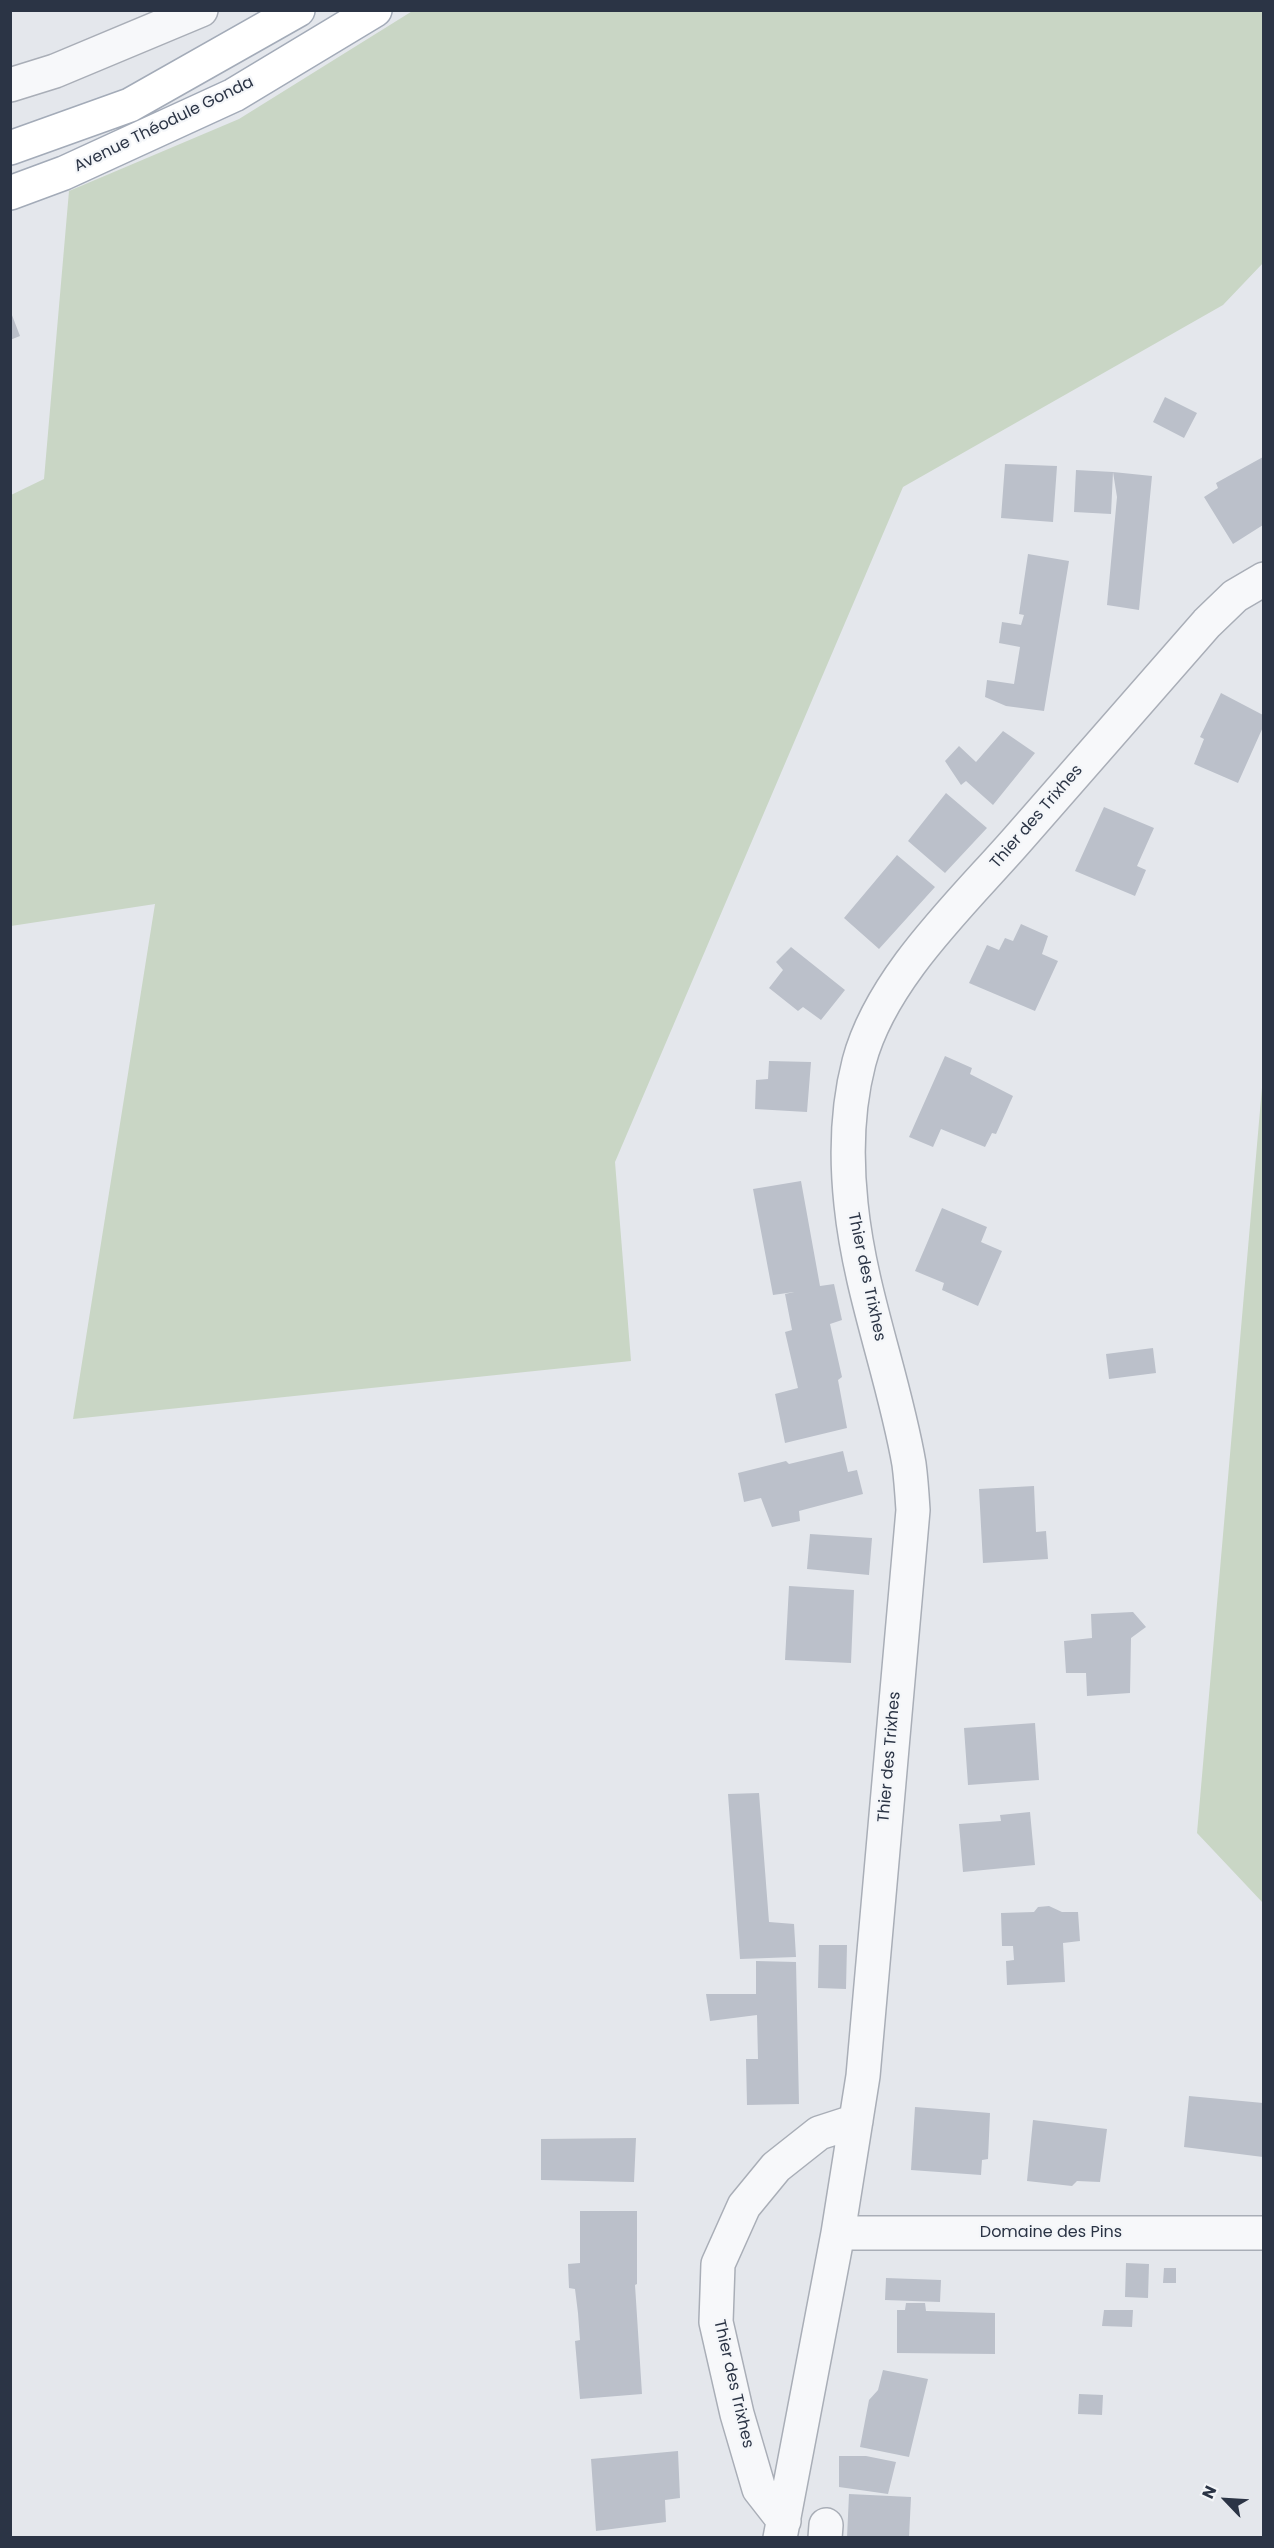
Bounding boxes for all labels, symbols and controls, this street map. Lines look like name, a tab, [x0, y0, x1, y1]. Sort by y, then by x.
street label: Avenue Théodule Gonda	[71, 73, 257, 177]
street label: Thier des Trixhes	[987, 761, 1087, 873]
street label: Thier des Trixhes	[843, 1211, 889, 1343]
street label: Thier des Trixhes	[875, 1691, 905, 1823]
street label: Domaine des Pins	[980, 2223, 1122, 2243]
street label: Thier des Trixhes	[709, 2318, 757, 2450]
north arrow	[1196, 2470, 1256, 2530]
text: N	[1196, 2482, 1222, 2503]

